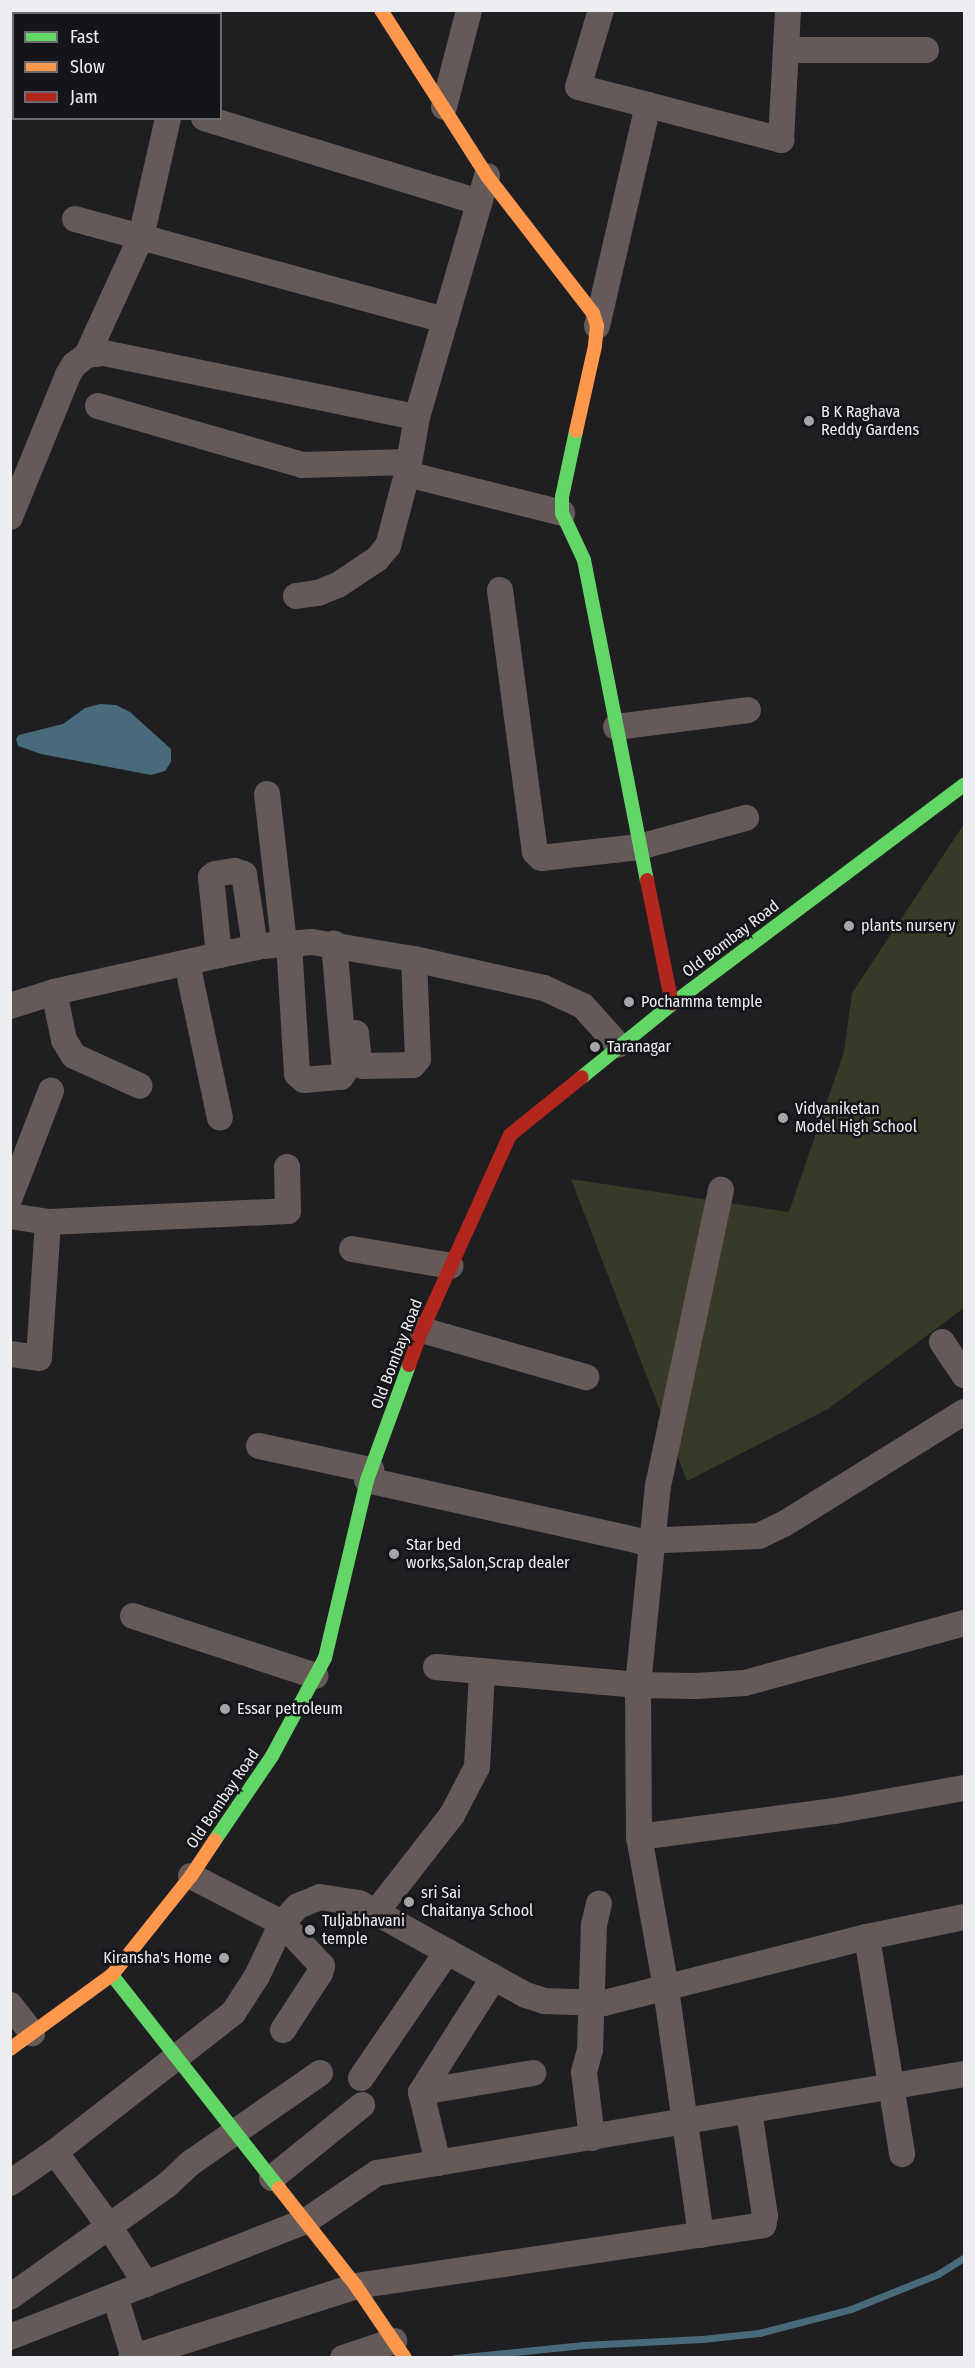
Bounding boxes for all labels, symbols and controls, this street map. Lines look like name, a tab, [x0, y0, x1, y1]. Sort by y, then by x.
legend	[12, 12, 222, 120]
text: Fast	[70, 26, 99, 48]
text: Slow	[70, 56, 105, 78]
text: Jam	[70, 86, 98, 108]
place label: B K Raghava Reddy Gardens	[821, 402, 919, 440]
marker: B K Raghava Reddy Gardens	[802, 414, 816, 428]
street label: Old Bombay Road	[679, 896, 783, 982]
place label: plants nursery	[861, 916, 955, 936]
marker: plants nursery	[842, 919, 856, 933]
place label: Pochamma temple	[641, 992, 762, 1012]
marker: Pochamma temple	[622, 995, 636, 1009]
place label: Taranagar	[607, 1037, 671, 1057]
marker: Taranagar	[588, 1040, 602, 1054]
place label: Vidyaniketan Model High School	[795, 1099, 917, 1137]
marker: Vidyaniketan Model High School	[776, 1111, 790, 1125]
street label: Old Bombay Road	[367, 1296, 427, 1412]
place label: Star bed works,Salon,Scrap dealer	[406, 1535, 570, 1573]
marker: Star bed works,Salon,Scrap dealer	[387, 1547, 401, 1561]
place label: Essar petroleum	[237, 1699, 343, 1719]
marker: Essar petroleum	[218, 1702, 232, 1716]
street label: Old Bombay Road	[183, 1746, 263, 1852]
place label: sri Sai Chaitanya School	[421, 1883, 533, 1921]
marker: sri Sai Chaitanya School	[402, 1895, 416, 1909]
place label: Tuljabhavani temple	[322, 1911, 405, 1949]
marker: Tuljabhavani temple	[303, 1923, 317, 1937]
place label: Kiransha's Home	[103, 1948, 212, 1968]
marker: Kiransha's Home	[217, 1951, 231, 1965]

